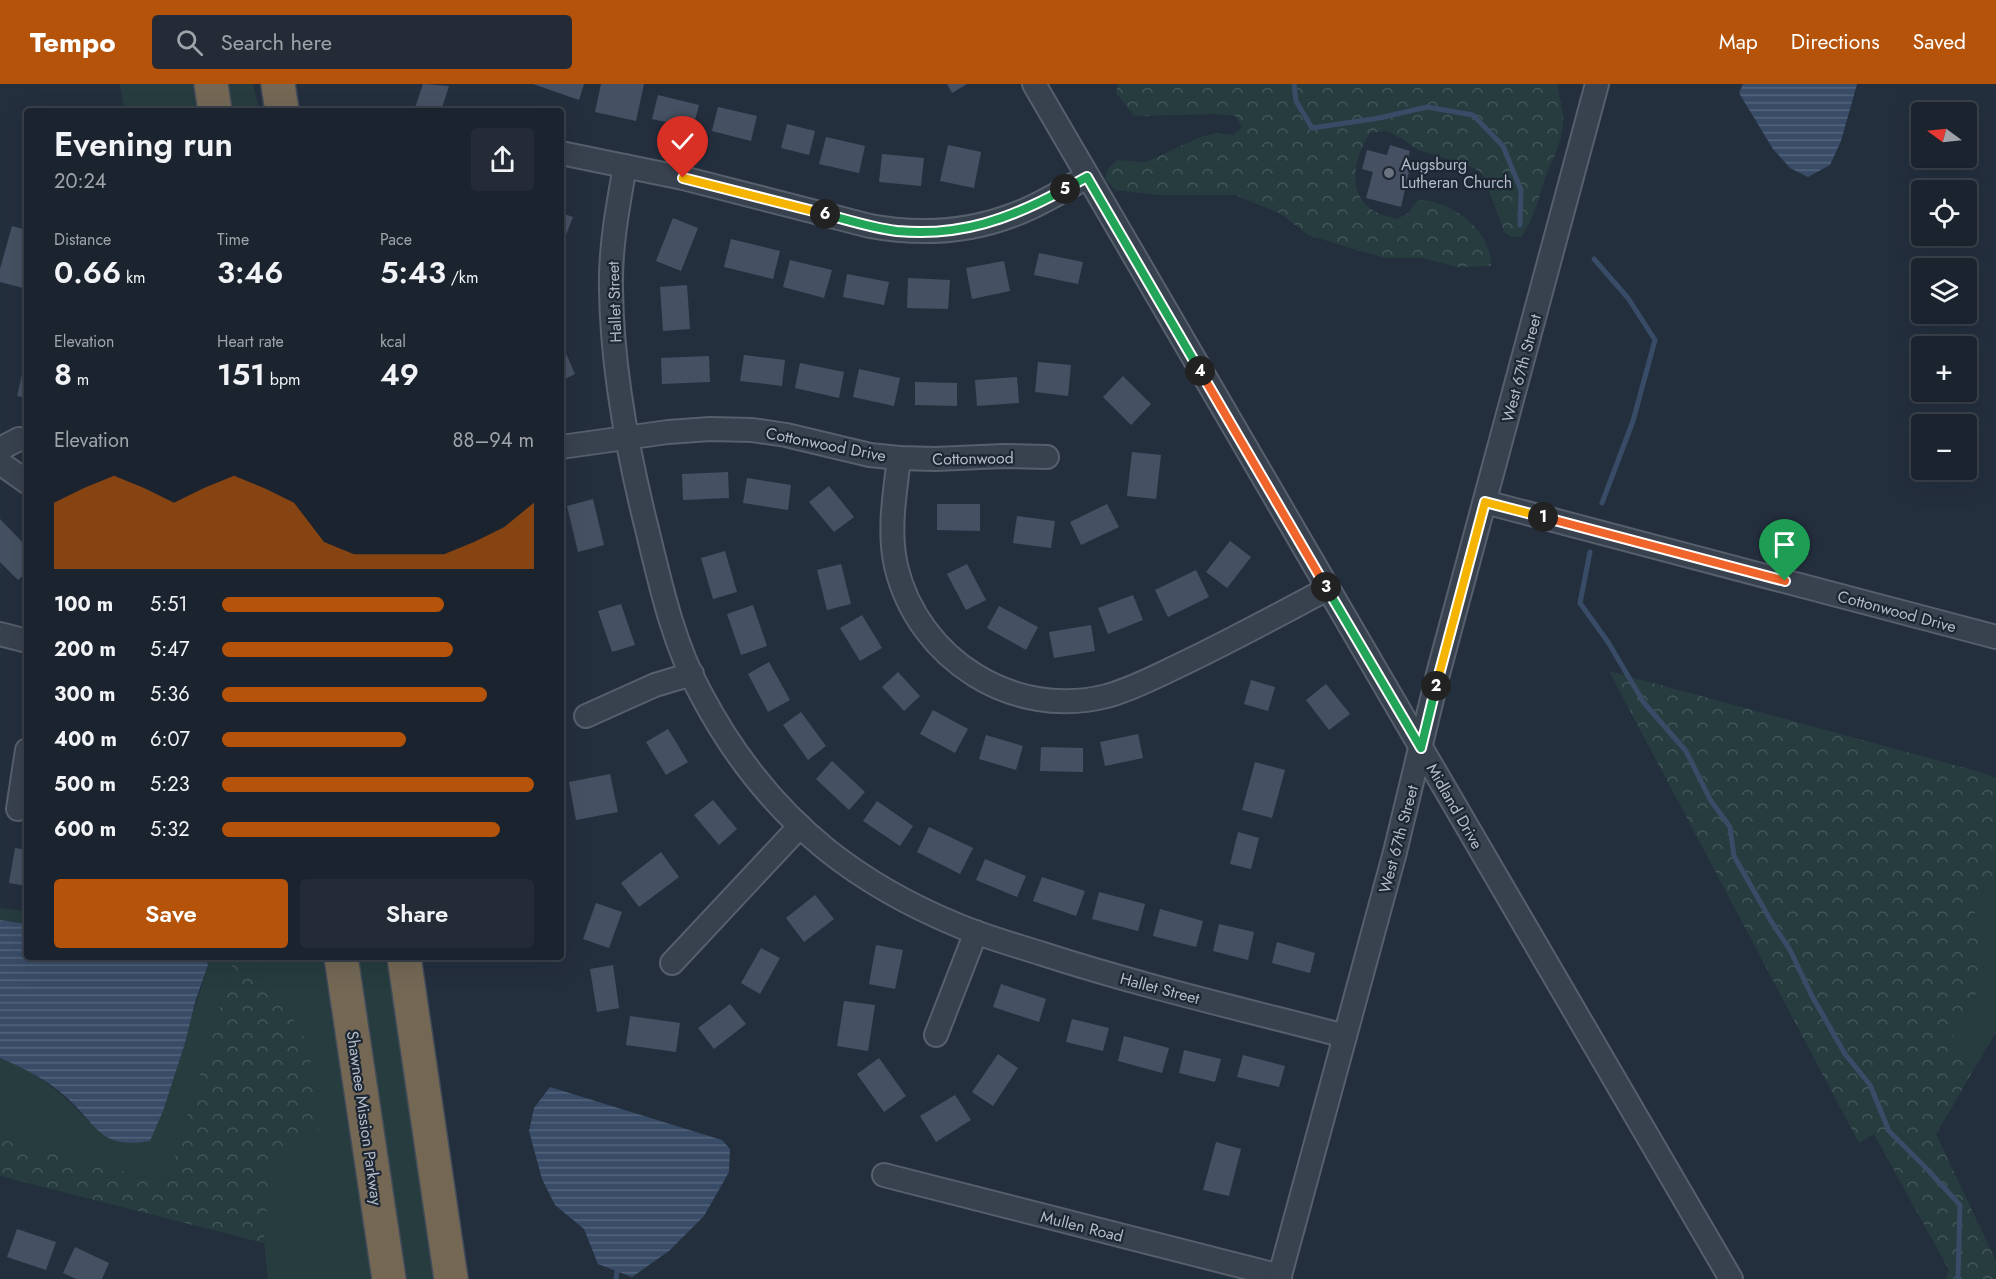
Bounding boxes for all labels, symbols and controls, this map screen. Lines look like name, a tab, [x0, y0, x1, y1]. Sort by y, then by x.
search box	[152, 15, 572, 69]
text: Tempo	[30, 22, 116, 63]
icon: search	[173, 26, 206, 59]
text: Search here	[221, 26, 332, 58]
text: Map	[1719, 27, 1758, 57]
text: Directions	[1791, 27, 1880, 57]
text: Saved	[1913, 27, 1966, 57]
north arrow	[1911, 102, 1977, 168]
map controls	[1911, 102, 1977, 480]
pin	[657, 116, 708, 178]
text: Evening run	[54, 121, 233, 168]
icon: check	[666, 125, 699, 158]
button: share	[471, 128, 534, 191]
place label: Augsburg Lutheran Church	[1401, 153, 1512, 194]
marker: Augsburg Lutheran Church	[1382, 166, 1396, 180]
text: 20:24	[54, 167, 106, 196]
pin: 5	[1050, 174, 1080, 204]
text: 5	[1060, 177, 1070, 200]
button: locate	[1911, 180, 1977, 246]
pin: 6	[810, 199, 840, 229]
text: 6	[820, 202, 830, 225]
text: Distance	[54, 228, 111, 251]
text: Time	[217, 228, 249, 251]
text: Pace	[380, 228, 412, 251]
text: 0.66	[54, 251, 121, 294]
text: 3:46	[217, 251, 283, 294]
text: 5:43	[380, 251, 446, 294]
button: layers	[1911, 258, 1977, 324]
street label: Hallet Street	[602, 261, 627, 343]
text: km	[121, 266, 145, 289]
text: /km	[446, 266, 478, 289]
street label: West 67th Street	[1496, 312, 1547, 425]
text: Elevation	[54, 330, 114, 353]
text: Heart rate	[217, 330, 284, 353]
text: kcal	[380, 330, 406, 353]
button: +	[1911, 336, 1977, 402]
text: 8	[54, 353, 72, 396]
text: 151	[217, 353, 265, 396]
text: 49	[380, 353, 419, 396]
pin: 4	[1185, 356, 1215, 386]
text: 4	[1194, 359, 1206, 382]
text: m	[72, 368, 89, 391]
text: bpm	[265, 368, 301, 391]
button: −	[1911, 414, 1977, 480]
street label: Cottonwood Drive	[764, 422, 888, 467]
text: Elevation	[54, 426, 129, 455]
text: 88–94 m	[453, 426, 534, 455]
street label: Cottonwood	[932, 446, 1014, 471]
pin: 1	[1528, 502, 1558, 532]
text: 1	[1539, 505, 1547, 528]
pin	[1759, 519, 1810, 581]
icon: arrive	[1768, 528, 1801, 561]
pin: 3	[1311, 572, 1341, 602]
text: 3	[1321, 575, 1331, 598]
street label: Cottonwood Drive	[1835, 585, 1959, 638]
text: 100 m	[54, 590, 113, 619]
text: 5:51	[150, 590, 188, 619]
text: 200 m	[54, 635, 116, 664]
text: 5:47	[150, 635, 189, 664]
pin: 2	[1421, 671, 1451, 701]
text: 2	[1431, 674, 1441, 697]
text: 300 m	[54, 680, 115, 709]
text: 5:36	[150, 680, 190, 709]
text: 400 m	[54, 725, 117, 754]
text: 6:07	[150, 725, 190, 754]
street label: Midland Drive	[1421, 759, 1488, 853]
text: 500 m	[54, 770, 116, 799]
text: 5:23	[150, 770, 190, 799]
street label: West 67th Street	[1373, 783, 1424, 896]
text: 600 m	[54, 815, 116, 844]
text: 5:32	[150, 815, 190, 844]
button: Save	[54, 879, 288, 948]
button: Share	[300, 879, 534, 948]
street label: Hallet Street	[1118, 967, 1202, 1010]
street label: Shawnee Mission Parkway	[341, 1029, 388, 1208]
street label: Mullen Road	[1038, 1205, 1126, 1248]

